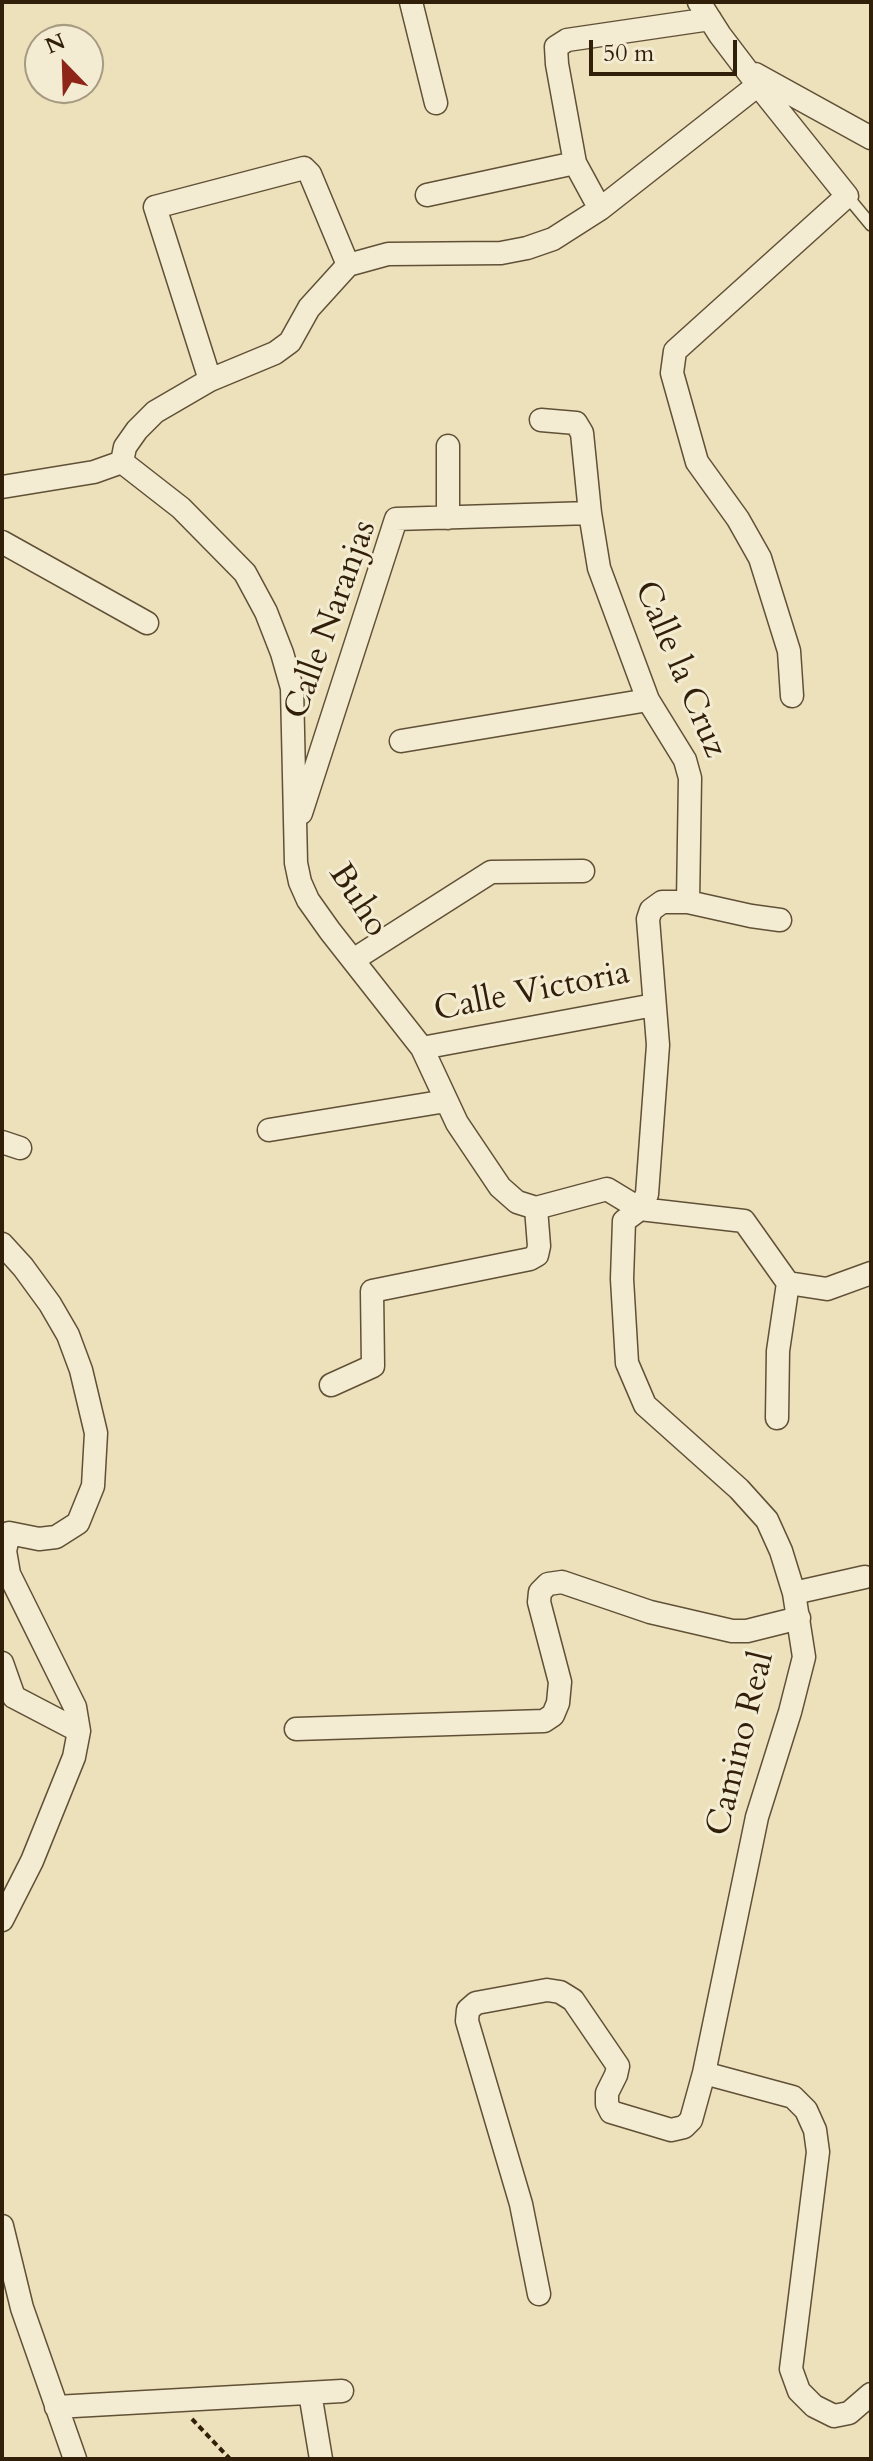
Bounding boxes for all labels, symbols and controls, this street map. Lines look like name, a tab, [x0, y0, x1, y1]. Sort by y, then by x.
north arrow	[24, 24, 104, 104]
scale bar	[593, 24, 741, 74]
text: N	[41, 26, 70, 61]
text: 50 m	[603, 37, 654, 70]
street label: Calle Naranjas	[277, 515, 387, 725]
street label: Calle la Cruz	[624, 576, 734, 764]
street label: Buho	[318, 857, 396, 945]
street label: Calle Victoria	[431, 954, 633, 1032]
street label: Camino Real	[699, 1648, 785, 1840]

